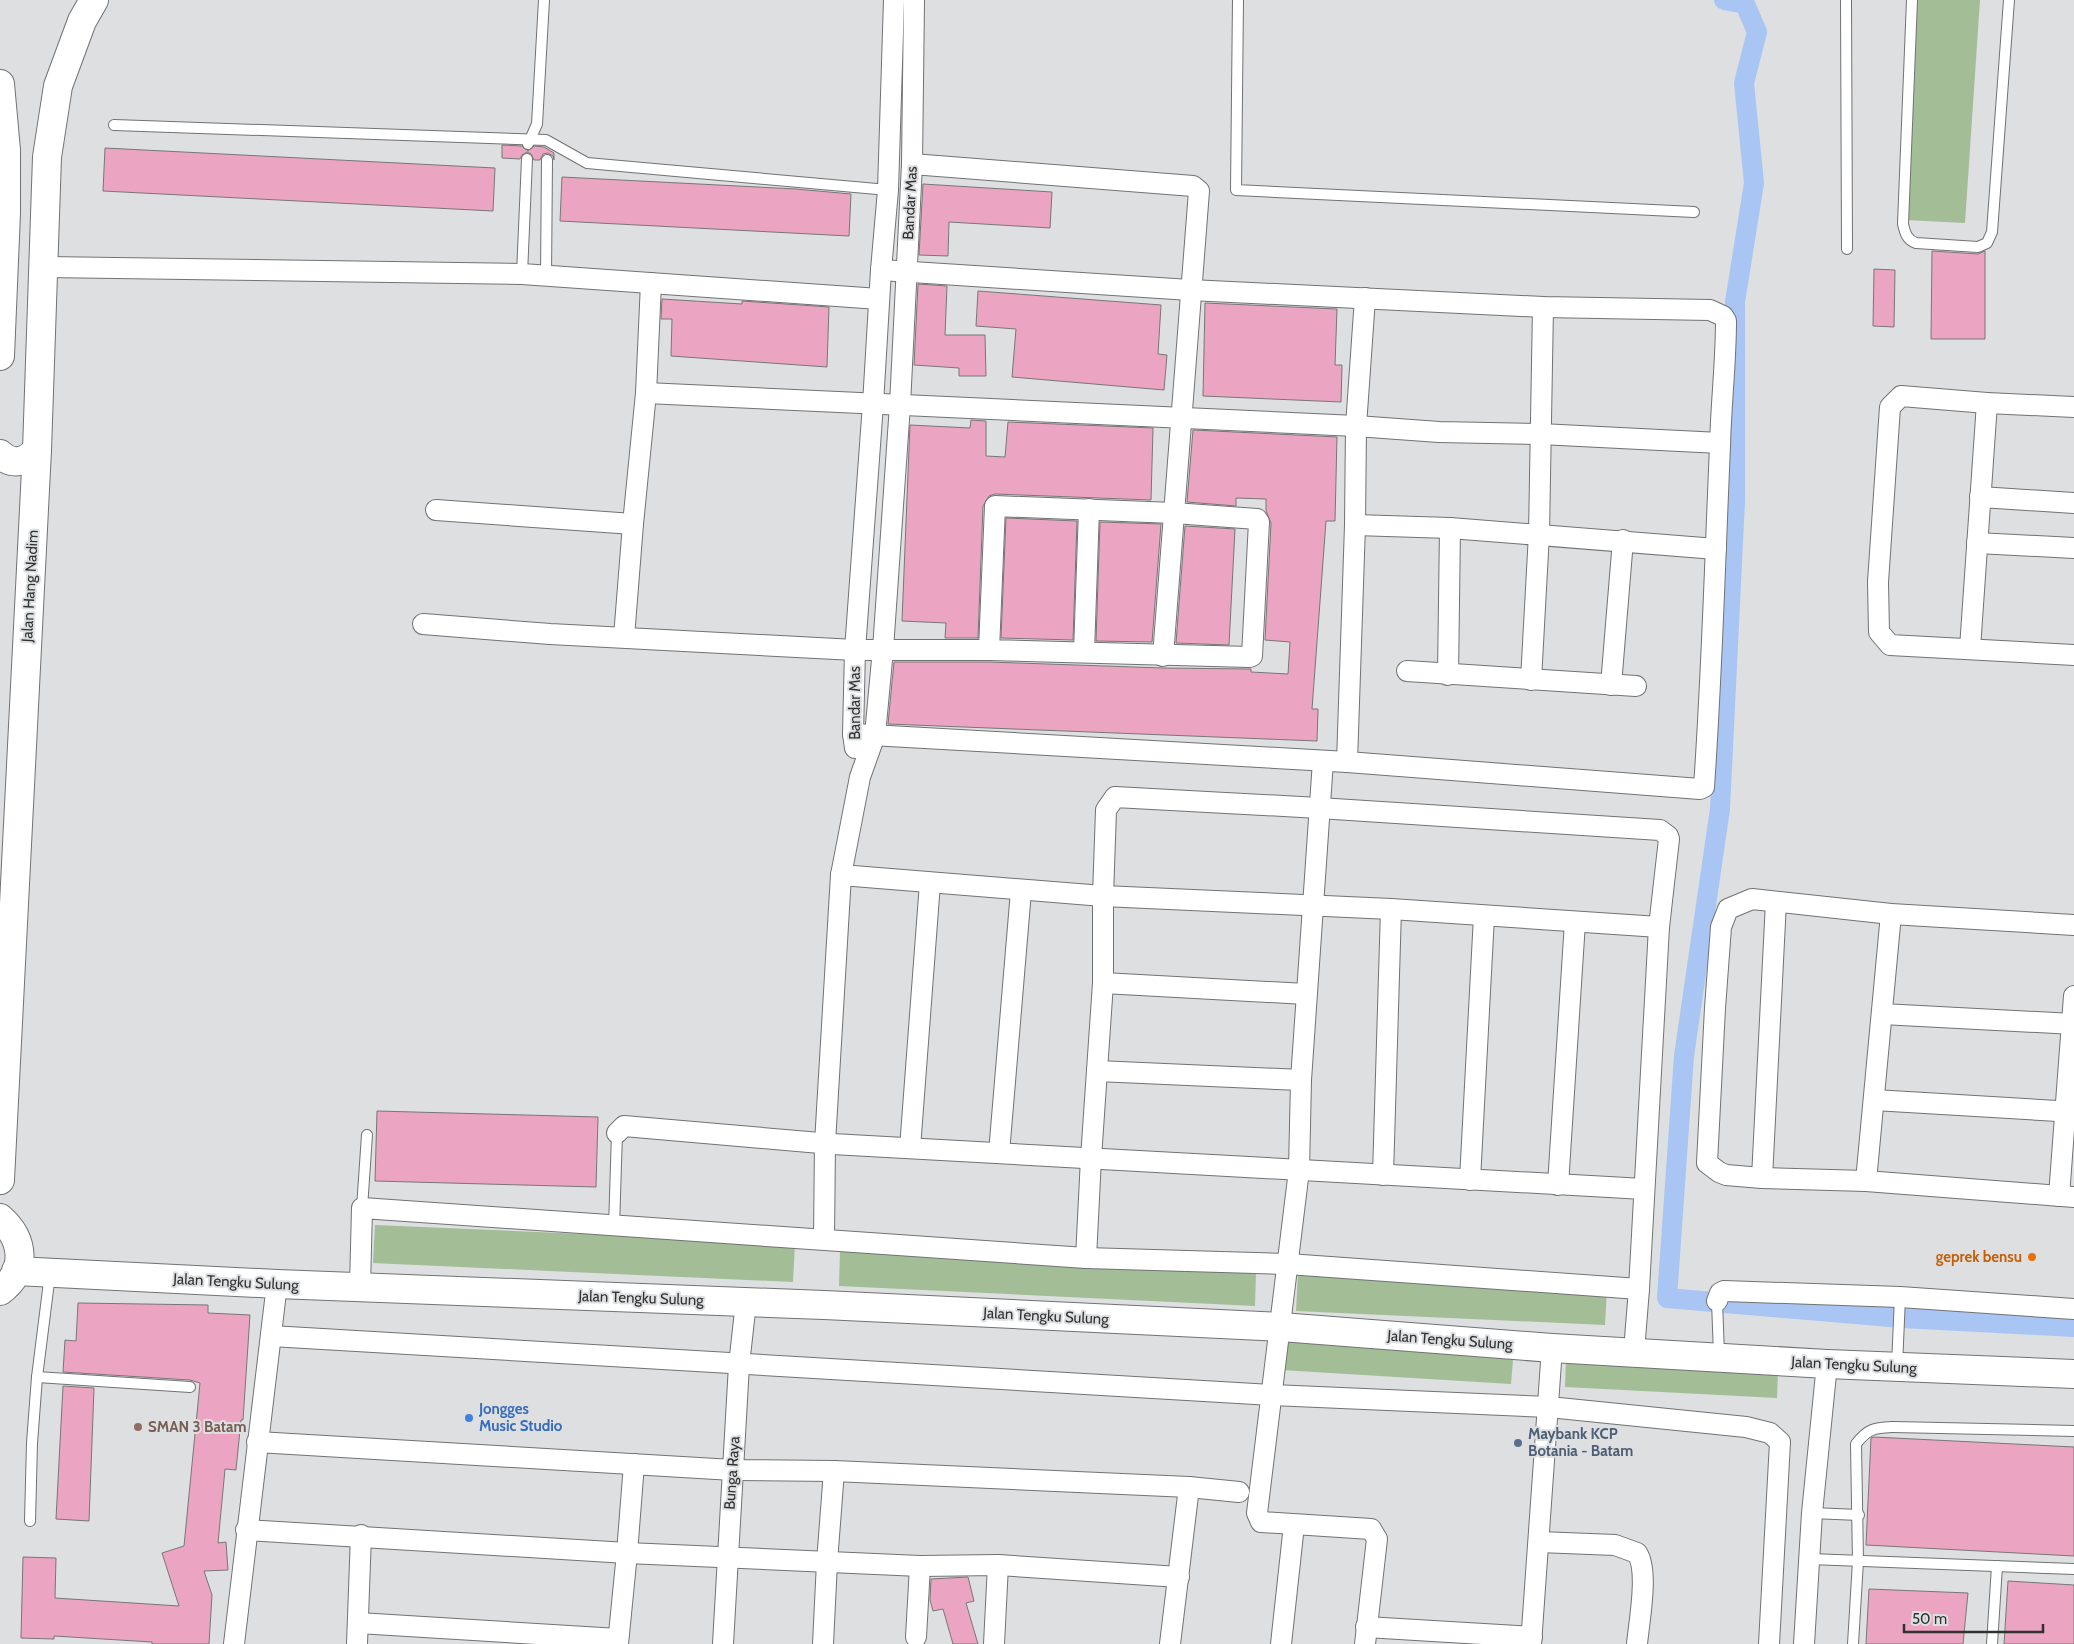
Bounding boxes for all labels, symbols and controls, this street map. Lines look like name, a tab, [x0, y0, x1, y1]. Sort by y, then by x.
street label: Bandar Mas	[899, 166, 921, 240]
street label: Jalan Hang Nadim	[18, 529, 42, 644]
street label: Bandar Mas	[846, 666, 864, 740]
place label: geprek bensu	[1936, 1248, 2022, 1266]
marker: geprek bensu	[2026, 1251, 2038, 1263]
street label: Jalan Tengku Sulung	[172, 1270, 300, 1294]
street label: Jalan Tengku Sulung	[577, 1287, 705, 1309]
street label: Jalan Tengku Sulung	[982, 1304, 1110, 1328]
street label: Jalan Tengku Sulung	[1386, 1327, 1514, 1353]
street label: Jalan Tengku Sulung	[1790, 1353, 1918, 1377]
place label: Jongges Music Studio	[478, 1400, 563, 1435]
marker: Jongges Music Studio	[463, 1412, 475, 1424]
place label: SMAN 3 Batam	[148, 1418, 246, 1436]
marker: SMAN 3 Batam	[132, 1421, 144, 1433]
place label: Maybank KCP Botania - Batam	[1528, 1425, 1633, 1460]
street label: Bunga Raya	[720, 1435, 744, 1510]
marker: Maybank KCP Botania - Batam	[1512, 1437, 1524, 1449]
scale bar	[1904, 1602, 2043, 1634]
text: 50 m	[1912, 1610, 1947, 1628]

